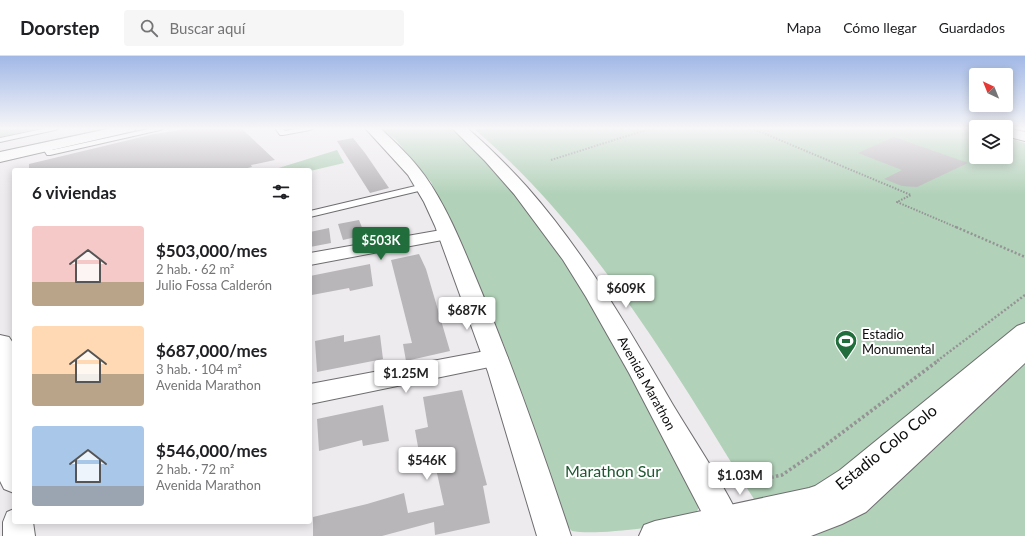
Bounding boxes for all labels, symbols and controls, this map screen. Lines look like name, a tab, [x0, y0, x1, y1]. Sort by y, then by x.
search box	[124, 10, 404, 46]
text: Doorstep	[20, 16, 100, 39]
icon: search	[138, 17, 160, 39]
text: Buscar aquí	[170, 19, 245, 37]
text: Mapa	[787, 19, 821, 36]
text: Cómo llegar	[843, 19, 917, 36]
text: Guardados	[939, 19, 1005, 36]
north arrow	[969, 68, 1013, 112]
map controls	[969, 68, 1013, 164]
button: layers	[969, 120, 1013, 164]
icon: filters	[270, 181, 292, 203]
text: 6 viviendas	[32, 182, 117, 203]
pin: $503K	[353, 227, 409, 261]
text: $503K	[361, 232, 401, 248]
text: $503,000/mes	[156, 240, 267, 261]
icon: home	[64, 242, 112, 290]
text: 2 hab. · 62 m²	[156, 261, 234, 277]
pin: $609K	[598, 275, 654, 309]
text: Julio Fossa Calderón	[156, 277, 272, 293]
text: $609K	[606, 280, 646, 296]
pin: $687K	[439, 297, 495, 331]
text: $687K	[447, 302, 487, 318]
place label: Estadio Monumental	[862, 326, 935, 357]
sports icon: Estadio Monumental	[833, 328, 859, 361]
street label: Avenida Marathon	[615, 333, 679, 433]
text: $687,000/mes	[156, 340, 267, 361]
icon: home	[64, 342, 112, 390]
pin: $1.25M	[373, 360, 439, 394]
text: 3 hab. · 104 m²	[156, 361, 242, 377]
text: $1.25M	[383, 365, 429, 381]
text: Avenida Marathon	[156, 377, 261, 393]
street label: Estadio Colo Colo	[831, 400, 940, 493]
text: $546,000/mes	[156, 440, 267, 461]
icon: home	[64, 442, 112, 490]
pin: $546K	[399, 447, 455, 481]
text: $546K	[407, 452, 447, 468]
text: 2 hab. · 72 m²	[156, 461, 234, 477]
park label: Marathon Sur	[565, 461, 661, 480]
pin: $1.03M	[707, 462, 773, 496]
text: $1.03M	[717, 467, 763, 483]
text: Avenida Marathon	[156, 477, 261, 493]

